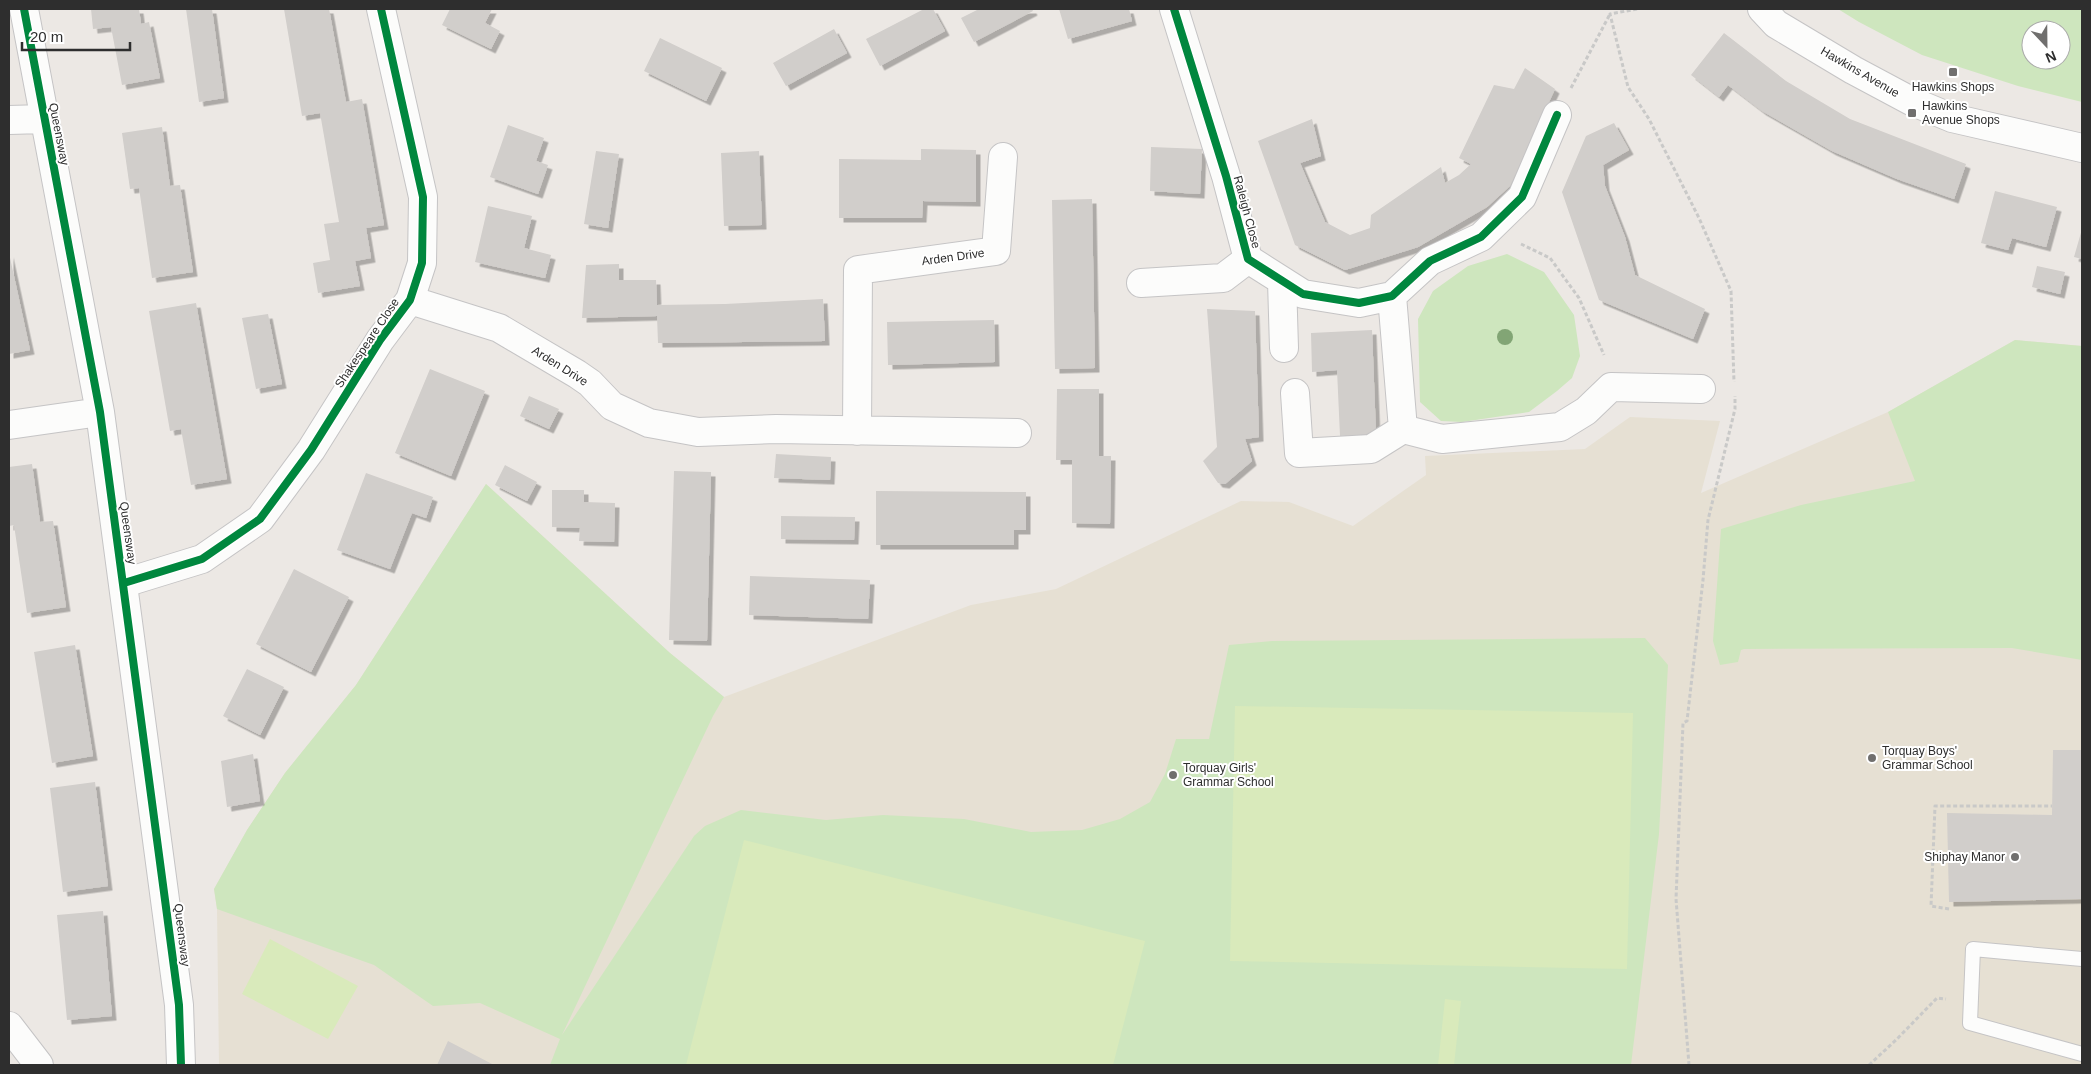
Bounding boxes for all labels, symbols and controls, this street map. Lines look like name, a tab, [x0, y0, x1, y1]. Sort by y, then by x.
scale bar	[22, 20, 130, 52]
north arrow	[2021, 20, 2071, 70]
text: 20 m	[30, 28, 63, 45]
street label: Hawkins Avenue	[1818, 44, 1902, 100]
text: N	[2043, 48, 2059, 66]
marker: Hawkins Shops	[1947, 66, 1959, 78]
place label: Hawkins Shops	[1912, 80, 1994, 94]
place label: Hawkins Avenue Shops	[1922, 99, 2000, 127]
street label: Queensway	[46, 102, 72, 166]
marker: Hawkins Avenue Shops	[1906, 107, 1918, 119]
street label: Raleigh Close	[1231, 174, 1264, 250]
street label: Arden Drive	[921, 246, 986, 268]
street label: Shakespeare Close	[332, 295, 402, 390]
street label: Arden Drive	[529, 343, 591, 389]
street label: Queensway	[117, 501, 139, 565]
place label: Torquay Boys' Grammar School	[1882, 744, 1973, 772]
marker: Torquay Boys' Grammar School	[1866, 752, 1878, 764]
place label: Torquay Girls' Grammar School	[1183, 761, 1274, 789]
marker: Torquay Girls' Grammar School	[1167, 769, 1179, 781]
place label: Shiphay Manor	[1924, 850, 2005, 864]
marker: Shiphay Manor	[2009, 851, 2021, 863]
street label: Queensway	[171, 903, 193, 967]

